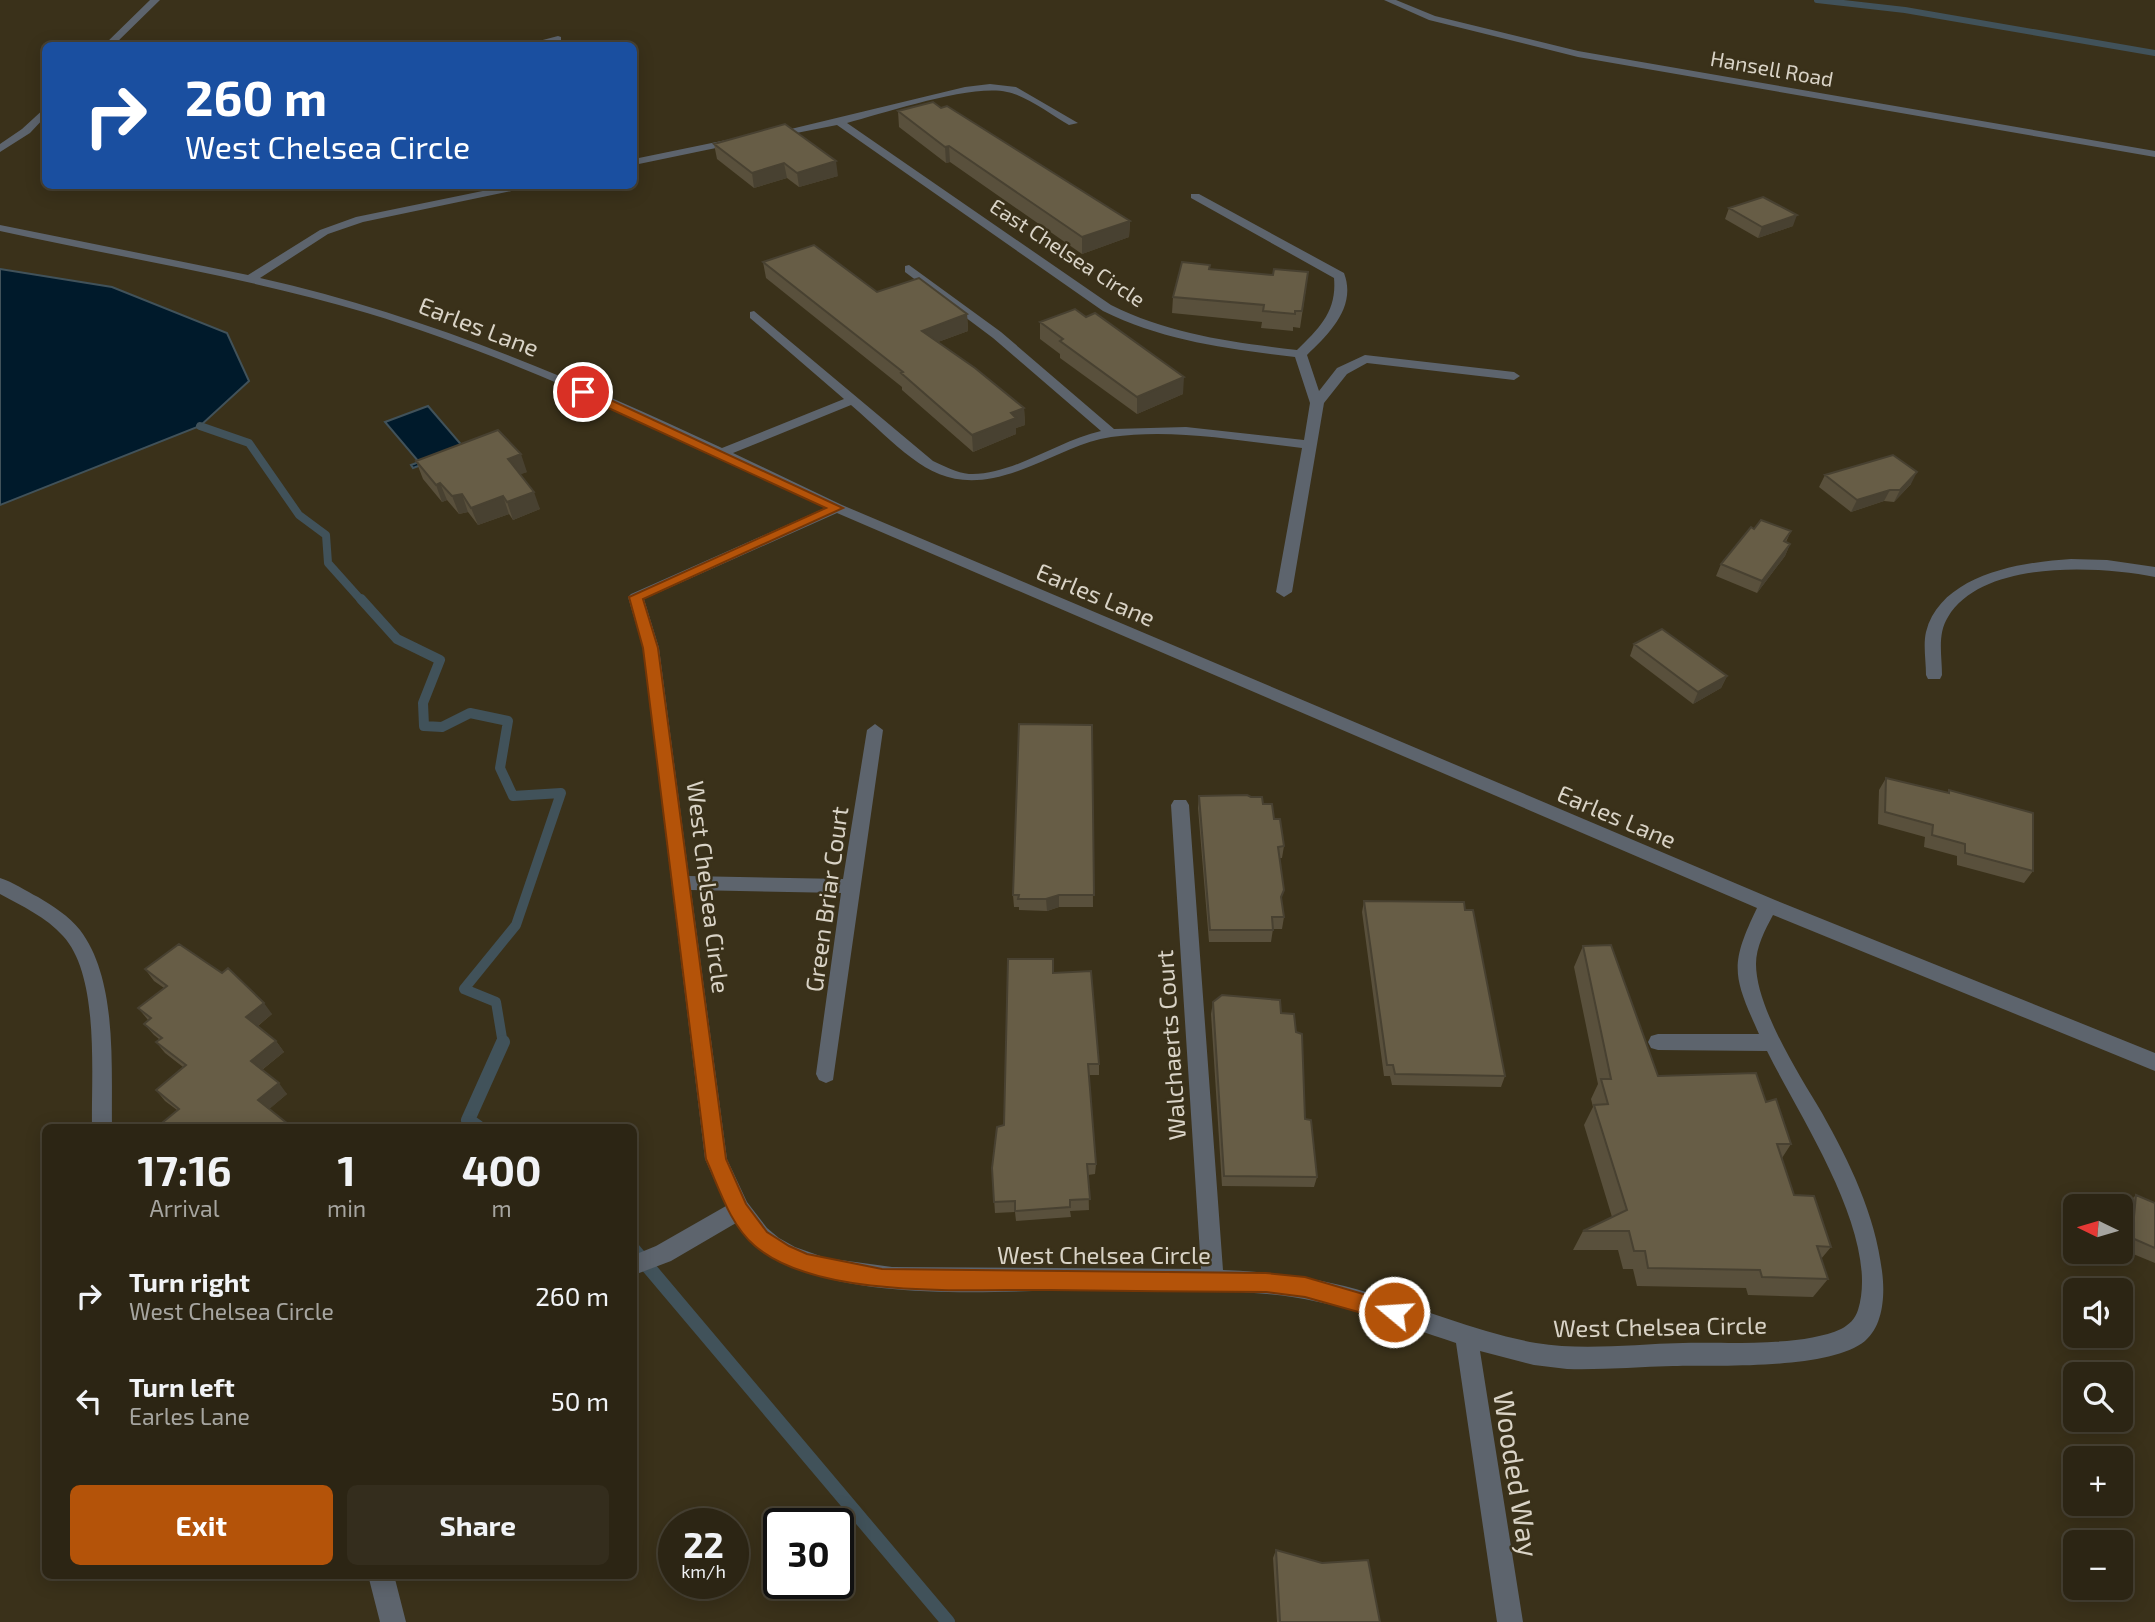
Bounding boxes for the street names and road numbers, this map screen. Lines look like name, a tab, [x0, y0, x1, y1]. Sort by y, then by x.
street label: Hansell Road	[1708, 45, 1836, 91]
street label: East Chelsea Circle	[986, 193, 1150, 311]
street label: Earles Lane	[415, 290, 543, 362]
street label: Earles Lane	[1032, 556, 1160, 632]
street label: Earles Lane	[1553, 778, 1681, 854]
street label: West Chelsea Circle	[682, 779, 736, 995]
street label: Green Briar Court	[799, 804, 853, 994]
street label: Walchaerts Court	[1149, 949, 1191, 1141]
street label: West Chelsea Circle	[997, 1240, 1211, 1269]
street label: West Chelsea Circle	[1553, 1310, 1767, 1342]
street label: Wooded Way	[1487, 1389, 1547, 1559]

